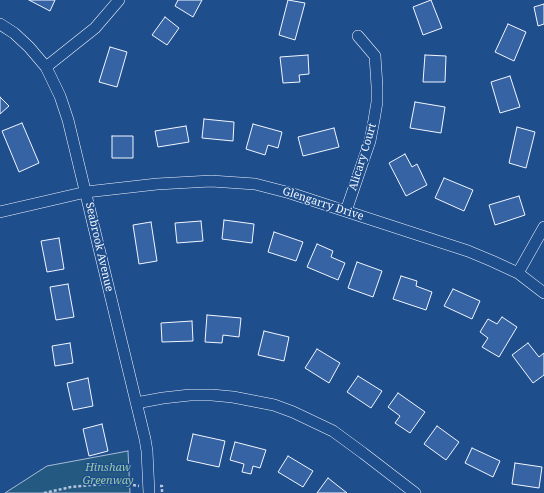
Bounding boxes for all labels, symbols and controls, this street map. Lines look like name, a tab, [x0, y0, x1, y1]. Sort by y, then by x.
street label: Alicary Court	[347, 122, 379, 192]
street label: Glengarry Drive	[281, 185, 365, 223]
street label: Seabrook Avenue	[82, 201, 116, 293]
park label: Hinshaw Greenway	[82, 461, 134, 487]

